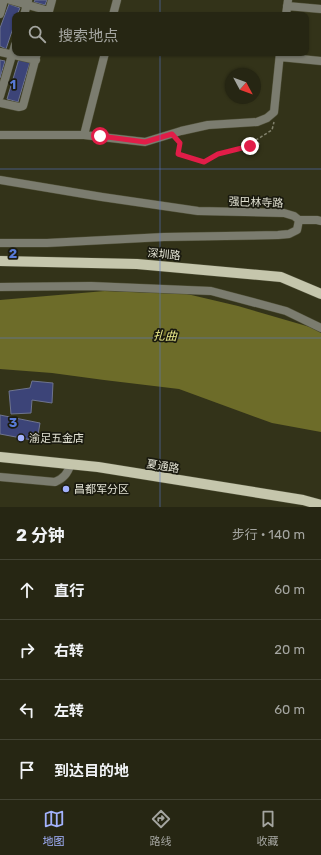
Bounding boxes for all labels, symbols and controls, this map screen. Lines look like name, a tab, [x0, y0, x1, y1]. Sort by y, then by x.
search box	[12, 12, 309, 56]
icon: search	[26, 23, 48, 45]
text: 搜索地点	[58, 27, 118, 45]
north arrow	[225, 68, 261, 104]
text: 1	[10, 77, 16, 92]
route start	[91, 127, 109, 145]
route end	[241, 137, 259, 155]
street label: 强巴林寺路	[228, 195, 284, 210]
text: 2	[9, 246, 17, 261]
street label: 深圳路	[147, 247, 181, 262]
water label: 扎曲	[153, 329, 178, 343]
text: 3	[9, 415, 18, 430]
place label: 渝足五金店	[29, 432, 84, 445]
marker: 渝足五金店	[16, 433, 26, 443]
street label: 夏通路	[146, 457, 180, 475]
place label: 昌都军分区	[74, 483, 129, 496]
marker: 昌都军分区	[61, 484, 71, 494]
text: 2 分钟	[16, 525, 65, 545]
text: 步行 · 140 m	[232, 527, 305, 542]
icon: ahead	[16, 579, 38, 601]
text: 直行	[54, 582, 84, 600]
text: 60 m	[274, 582, 305, 597]
icon: right	[16, 639, 38, 661]
text: 右转	[54, 642, 84, 660]
text: 20 m	[274, 642, 305, 657]
icon: left	[16, 699, 38, 721]
text: 左转	[54, 702, 84, 720]
text: 60 m	[274, 702, 305, 717]
icon: arrive	[16, 759, 38, 781]
text: 到达目的地	[54, 762, 129, 780]
tab: 地图	[43, 808, 65, 848]
tab: 路线	[150, 808, 172, 848]
tab: 收藏	[257, 808, 279, 848]

